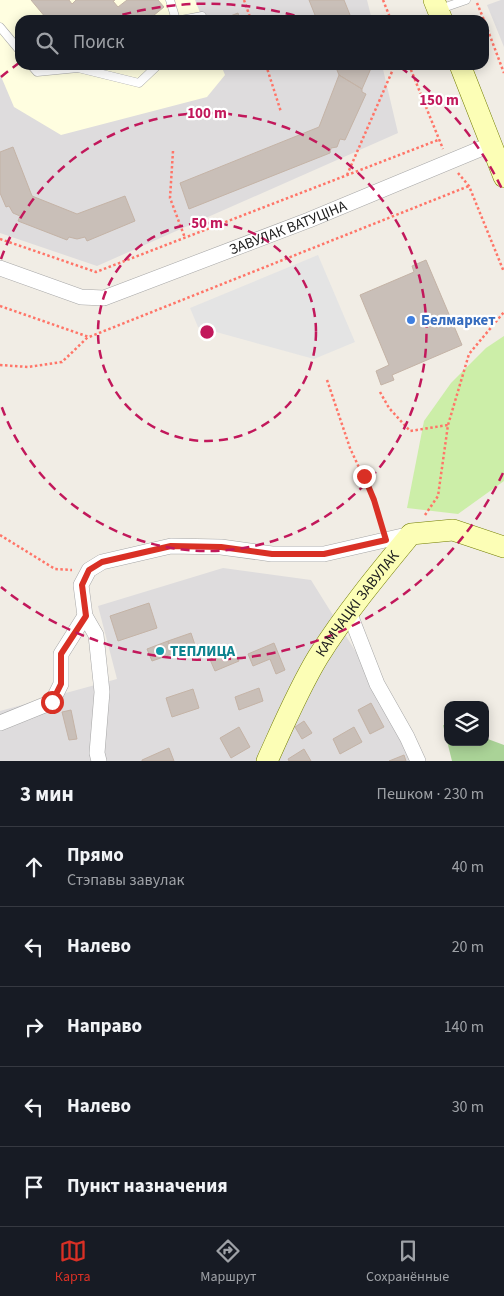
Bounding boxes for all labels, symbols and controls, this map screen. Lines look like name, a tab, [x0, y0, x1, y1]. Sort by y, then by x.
search box	[15, 15, 489, 70]
icon: search	[33, 29, 61, 57]
text: Поиск	[73, 29, 124, 56]
text: 150 m	[419, 90, 459, 111]
text: 100 m	[187, 103, 227, 124]
street label: ЗАВУЛАК ВАТУЦІНА	[226, 195, 351, 260]
text: 50 m	[191, 213, 223, 234]
place label: Белмаркет	[421, 310, 496, 331]
marker: Белмаркет	[405, 314, 417, 326]
centre of rings	[198, 323, 216, 341]
route end	[353, 465, 376, 488]
street label: КАМЧАЦКІ ЗАВУЛАК	[310, 546, 404, 661]
place label: ТЕПЛИЦА	[170, 641, 236, 662]
marker: ТЕПЛИЦА	[154, 645, 166, 657]
route start	[41, 691, 64, 714]
map controls	[444, 701, 489, 746]
button: layers	[444, 701, 489, 746]
text: 3 мин	[20, 779, 74, 809]
text: Пешком · 230 m	[377, 783, 484, 805]
text: Прямо	[67, 842, 124, 869]
icon: ahead	[20, 853, 48, 881]
text: 40 m	[452, 856, 484, 878]
text: Стэпавы завулак	[67, 869, 184, 891]
icon: left	[20, 933, 48, 961]
text: Налево	[67, 933, 131, 960]
text: 20 m	[452, 936, 484, 958]
icon: right	[20, 1013, 48, 1041]
text: Направо	[67, 1013, 142, 1040]
text: 140 m	[444, 1016, 484, 1038]
icon: left	[20, 1093, 48, 1121]
text: Налево	[67, 1093, 131, 1120]
text: 30 m	[452, 1096, 484, 1118]
icon: arrive	[20, 1173, 48, 1201]
text: Пункт назначения	[67, 1173, 228, 1200]
tab: Карта	[55, 1237, 91, 1287]
tab: Маршрут	[200, 1237, 256, 1287]
tab: Сохранённые	[366, 1237, 449, 1287]

